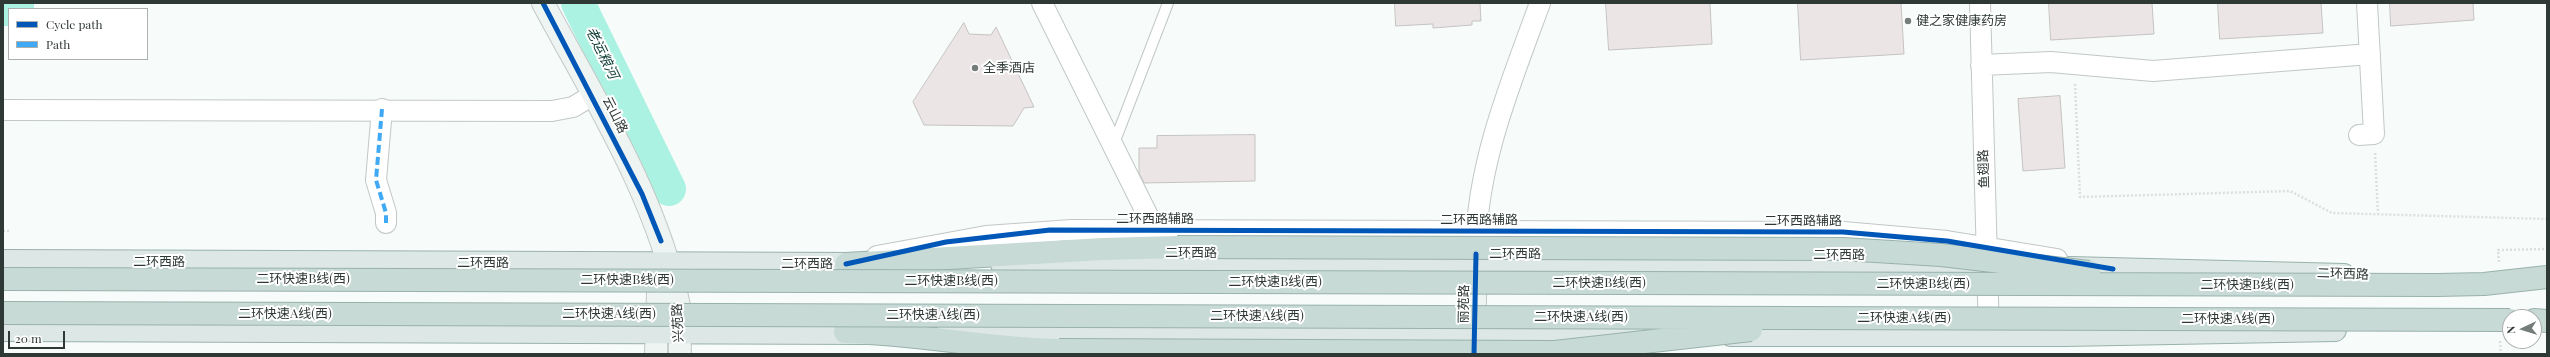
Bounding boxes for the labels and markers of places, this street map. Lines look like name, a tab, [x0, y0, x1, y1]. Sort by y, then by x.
place label: 健之家健康药房	[1916, 13, 2007, 29]
marker: 健之家健康药房	[1903, 16, 1913, 26]
place label: 全季酒店	[983, 60, 1035, 76]
marker: 全季酒店	[970, 63, 980, 73]

